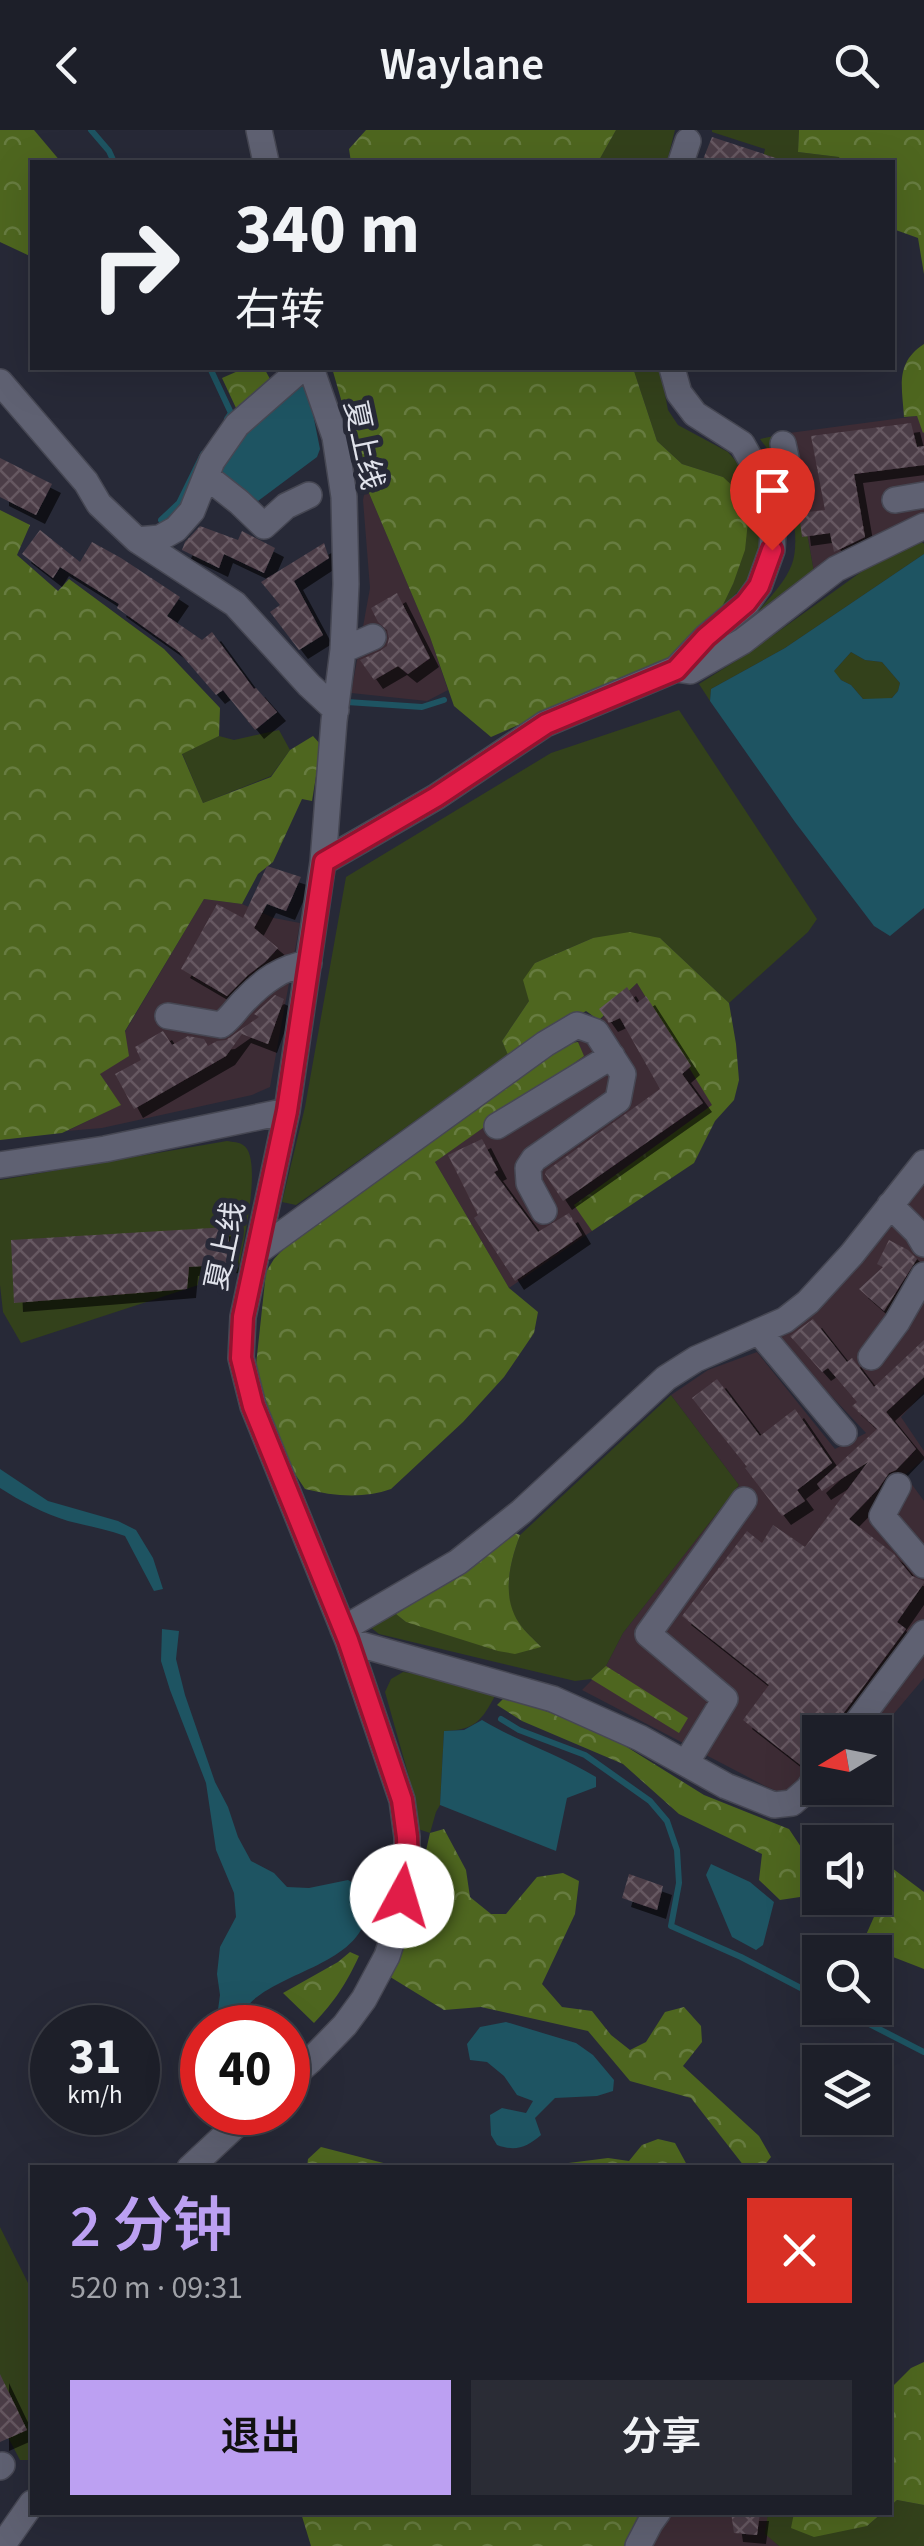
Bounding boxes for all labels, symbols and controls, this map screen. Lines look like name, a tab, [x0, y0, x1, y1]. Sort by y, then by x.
text: Waylane	[380, 33, 544, 97]
icon: back	[40, 38, 95, 93]
icon: search	[829, 38, 884, 93]
text: 340 m	[235, 180, 420, 280]
icon: right	[70, 200, 200, 330]
text: 右转	[235, 279, 325, 343]
street label: 夏上线	[333, 397, 394, 494]
pin	[730, 448, 815, 551]
icon: arrive	[745, 463, 800, 518]
street label: 夏上线	[195, 1198, 256, 1295]
north arrow	[802, 1715, 892, 1805]
map controls	[802, 1715, 892, 2135]
button: sound	[802, 1825, 892, 1915]
position arrow	[350, 1844, 454, 1948]
button: search	[802, 1935, 892, 2025]
speed limit sign: 40	[180, 2005, 310, 2135]
text: 31	[69, 2022, 121, 2093]
button: layers	[802, 2045, 892, 2135]
text: km/h	[67, 2077, 123, 2113]
text: 2 分钟	[70, 2185, 233, 2270]
button: close	[747, 2198, 852, 2303]
text: 520 m · 09:31	[70, 2265, 243, 2311]
button: 退出	[70, 2380, 451, 2495]
button: 分享	[471, 2380, 852, 2495]

